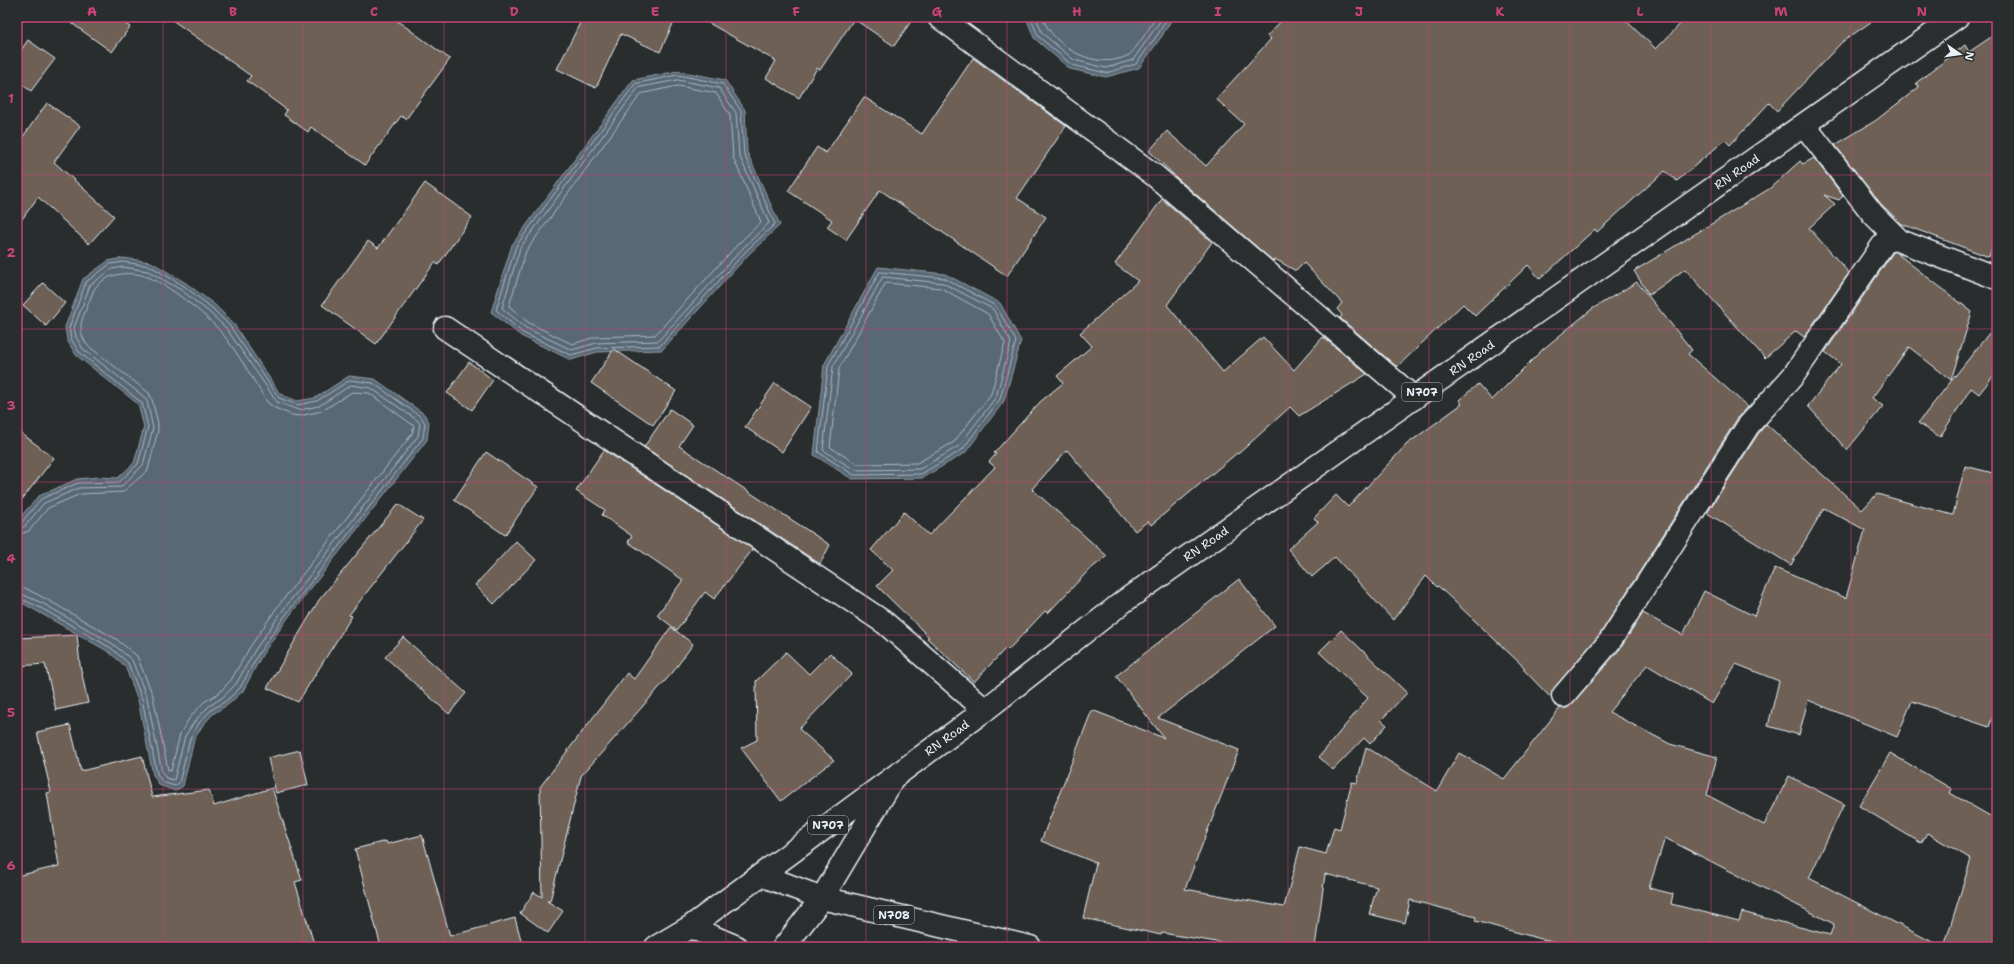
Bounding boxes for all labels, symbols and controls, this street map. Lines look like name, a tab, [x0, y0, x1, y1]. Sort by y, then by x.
text: A	[87, 3, 97, 20]
text: B	[229, 3, 237, 20]
text: C	[370, 3, 378, 20]
text: D	[509, 3, 519, 20]
text: E	[651, 3, 660, 20]
text: F	[792, 3, 800, 20]
text: G	[932, 3, 943, 20]
text: H	[1072, 3, 1082, 20]
text: I	[1214, 3, 1222, 20]
text: J	[1355, 3, 1363, 20]
text: K	[1496, 3, 1505, 20]
text: L	[1636, 3, 1644, 20]
text: M	[1774, 3, 1788, 20]
text: N	[1917, 3, 1927, 20]
north arrow	[1940, 34, 1980, 74]
text: N	[1961, 50, 1978, 62]
text: 1	[8, 90, 14, 107]
street label: RN Road	[1711, 150, 1763, 193]
text: 2	[6, 244, 16, 261]
street label: RN Road	[1446, 336, 1498, 379]
road number: N707	[1402, 383, 1442, 401]
text: 3	[6, 397, 16, 414]
street label: RN Road	[1180, 522, 1232, 565]
text: 4	[6, 550, 16, 567]
text: 5	[7, 704, 15, 721]
street label: RN Road	[921, 716, 973, 760]
road number: N707	[808, 816, 848, 834]
text: 6	[6, 857, 16, 874]
road number: N708	[874, 906, 914, 924]

